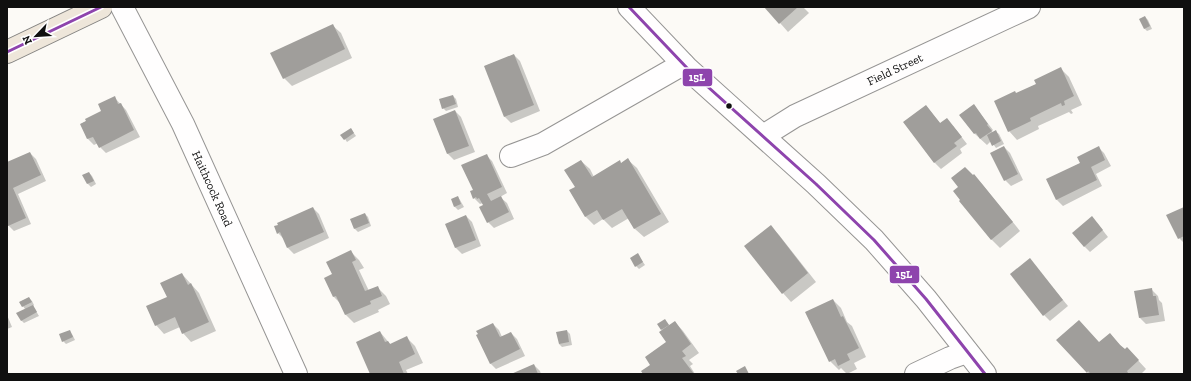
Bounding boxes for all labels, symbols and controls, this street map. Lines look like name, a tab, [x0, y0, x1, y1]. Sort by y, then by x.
north arrow	[16, 16, 56, 56]
text: N	[19, 33, 35, 47]
street label: Field Street	[865, 50, 926, 88]
line badge: 15L	[682, 68, 713, 87]
text: 15L	[689, 71, 706, 84]
unlabelled marker	[724, 101, 734, 111]
street label: Haithcock Road	[189, 149, 236, 229]
line badge: 15L	[889, 265, 920, 284]
text: 15L	[896, 268, 913, 281]

